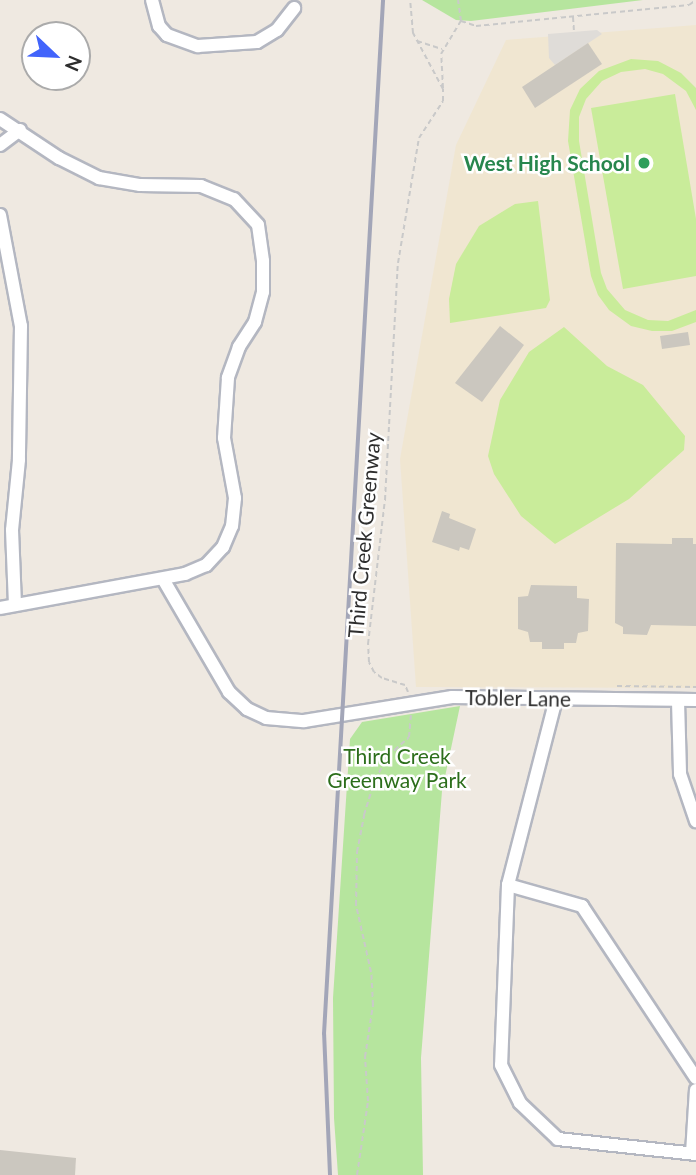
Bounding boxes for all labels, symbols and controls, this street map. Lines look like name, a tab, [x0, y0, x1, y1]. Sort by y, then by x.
north arrow	[21, 21, 91, 91]
text: N	[61, 52, 87, 75]
place label: West High School	[464, 150, 630, 176]
marker: West High School	[636, 155, 652, 171]
street label: Third Creek Greenway	[342, 431, 386, 639]
street label: Tobler Lane	[464, 684, 572, 712]
park label: Third Creek Greenway Park	[327, 743, 467, 793]

